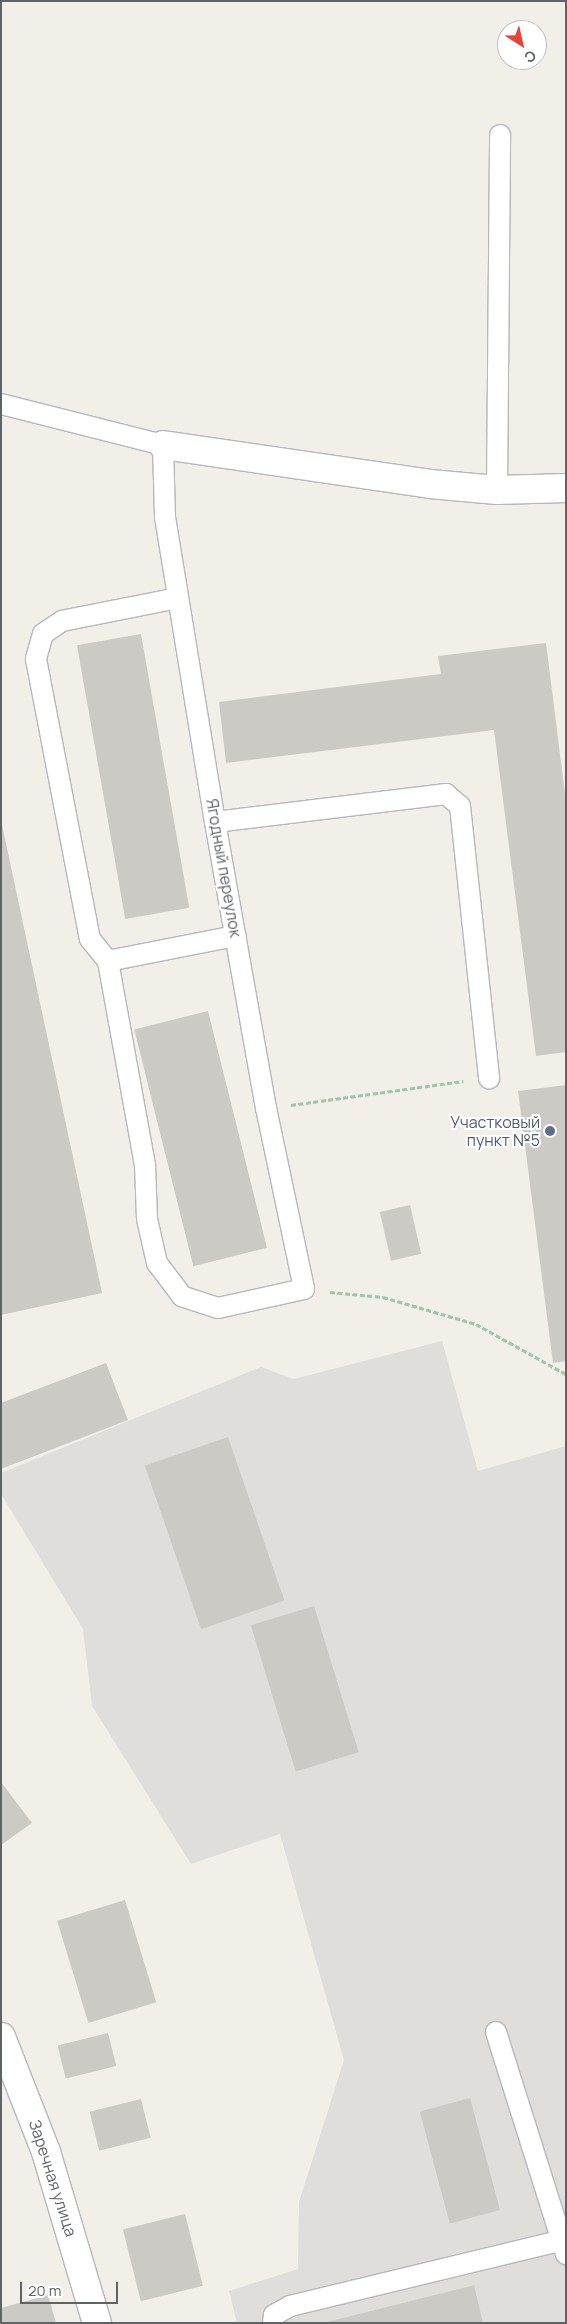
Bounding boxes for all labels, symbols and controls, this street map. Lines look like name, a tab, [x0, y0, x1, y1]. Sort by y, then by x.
north arrow	[497, 20, 547, 70]
text: С	[521, 46, 540, 68]
street label: Ягодный переулок	[202, 797, 246, 939]
place label: Участковый пункт №5	[450, 1112, 540, 1150]
marker: Участковый пункт №5	[544, 1125, 556, 1137]
street label: Заречная улица	[25, 2117, 81, 2239]
scale bar	[22, 2272, 120, 2304]
text: 20 m	[28, 2280, 61, 2301]

